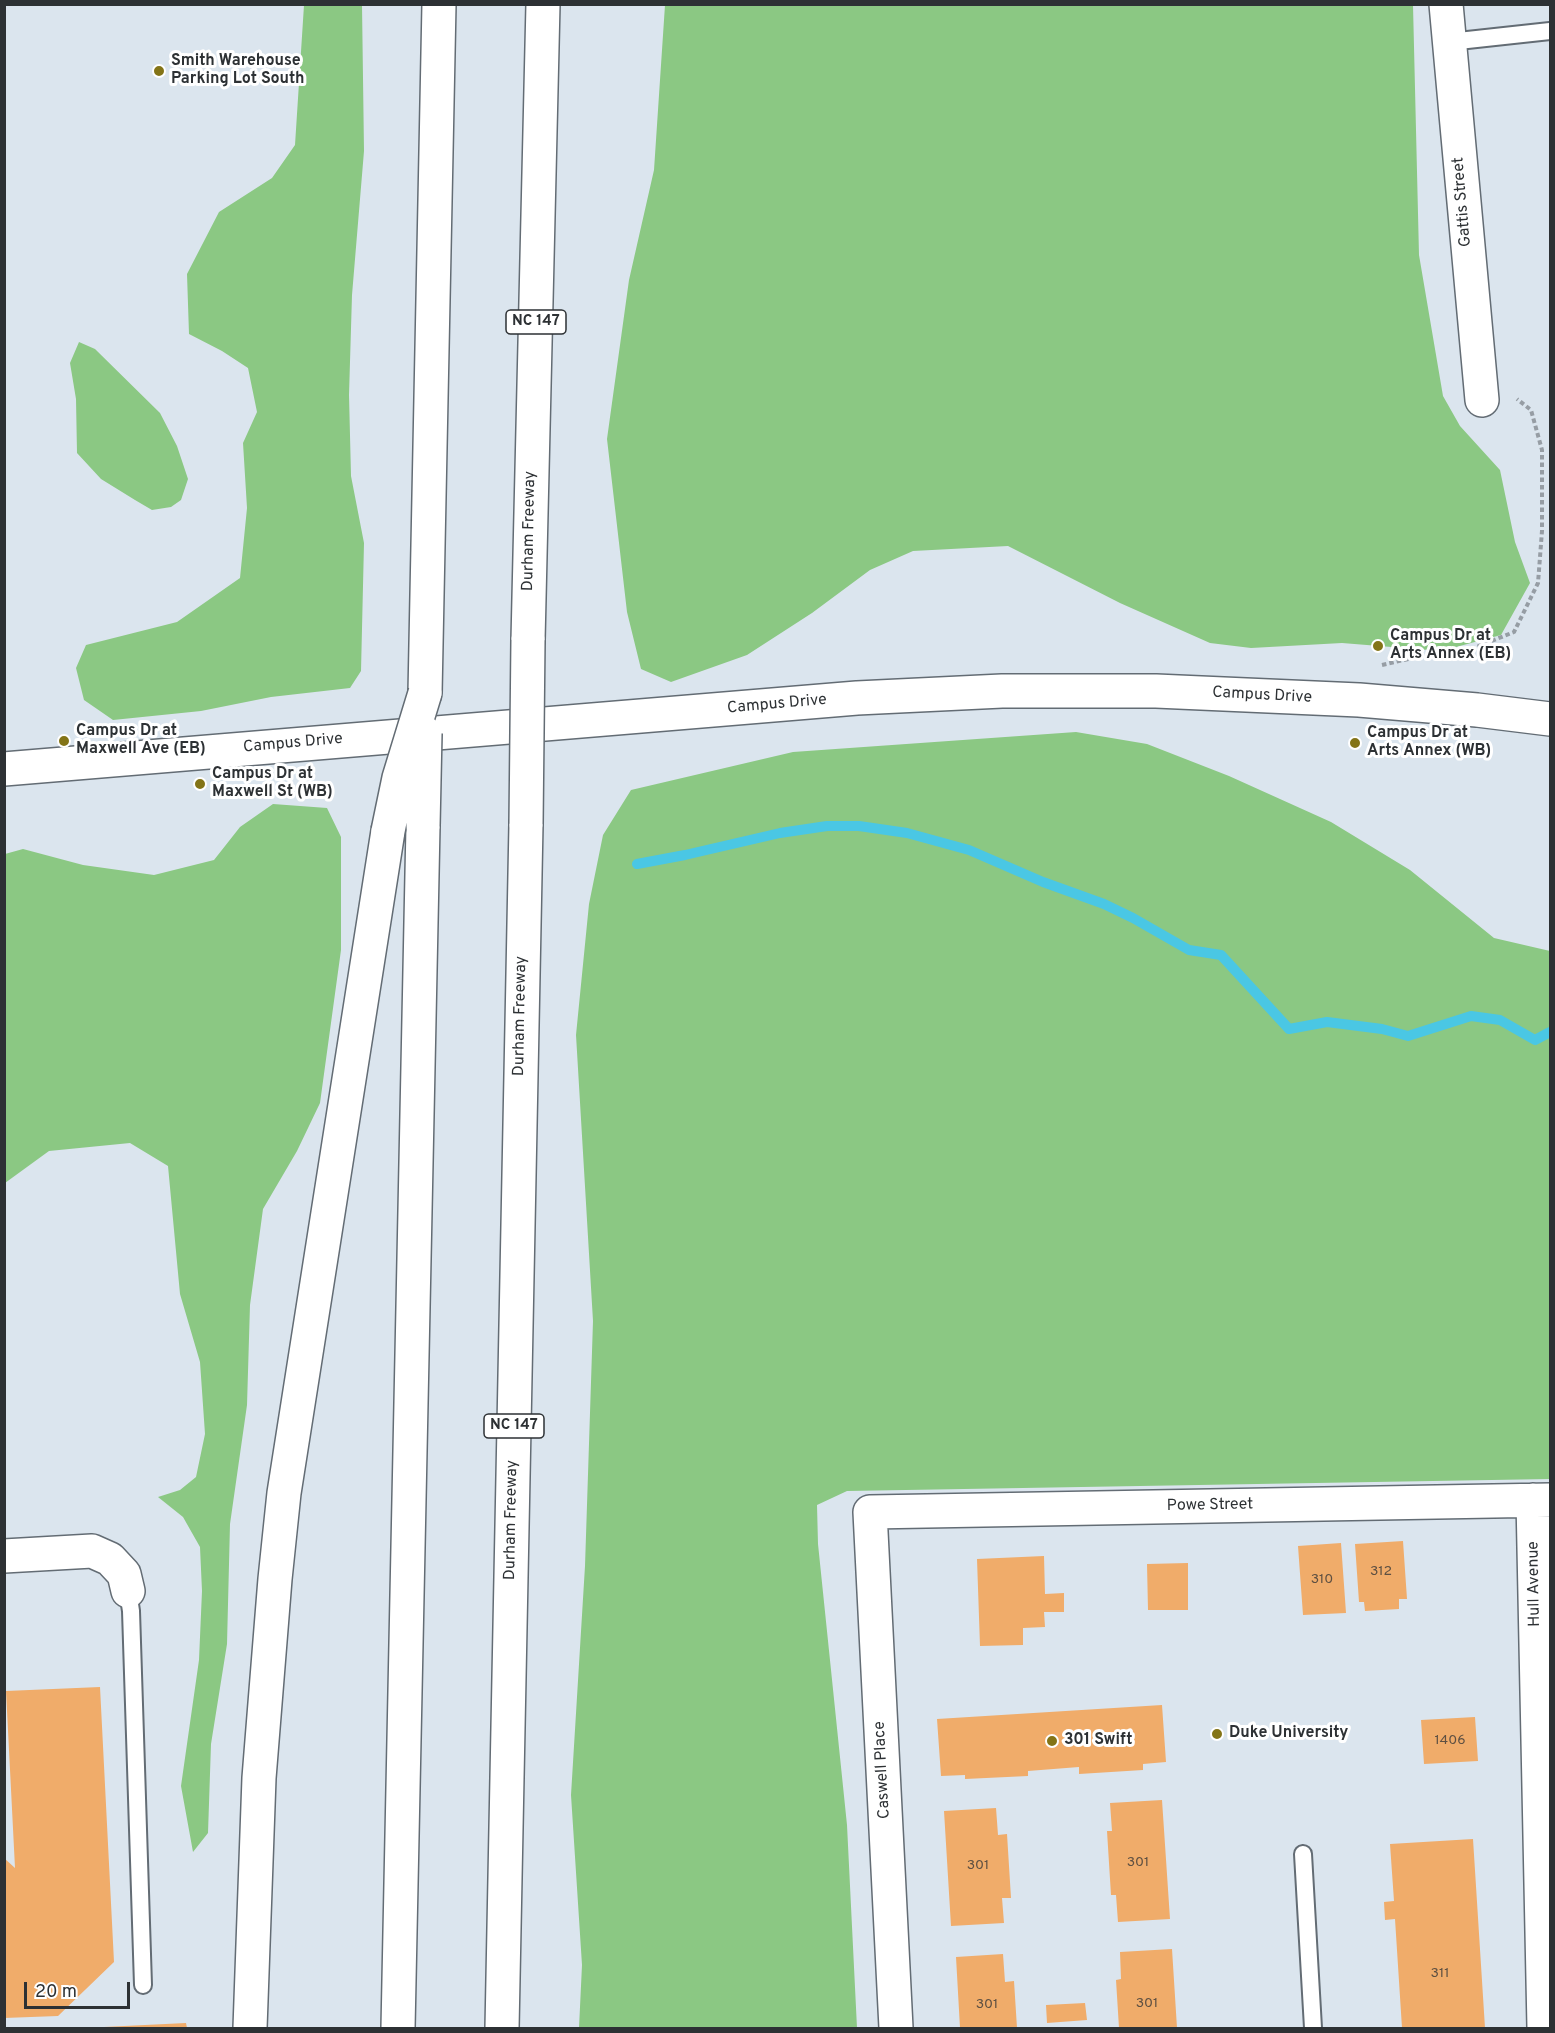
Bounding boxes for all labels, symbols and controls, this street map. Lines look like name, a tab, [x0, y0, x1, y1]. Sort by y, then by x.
place label: Smith Warehouse Parking Lot South	[171, 52, 304, 90]
marker: Smith Warehouse Parking Lot South	[152, 64, 166, 78]
street label: Gattis Street	[1450, 156, 1476, 248]
road number: NC 147	[506, 310, 566, 334]
street label: Durham Freeway	[519, 471, 541, 591]
place label: Campus Dr at Arts Annex (EB)	[1390, 627, 1511, 665]
marker: Campus Dr at Arts Annex (EB)	[1371, 639, 1385, 653]
street label: Campus Drive	[1212, 684, 1312, 708]
street label: Campus Drive	[726, 691, 828, 719]
place label: Campus Dr at Maxwell Ave (EB)	[76, 722, 206, 760]
place label: Campus Dr at Arts Annex (WB)	[1367, 724, 1491, 762]
street label: Campus Drive	[242, 730, 344, 758]
marker: Campus Dr at Maxwell Ave (EB)	[57, 734, 71, 748]
marker: Campus Dr at Arts Annex (WB)	[1348, 736, 1362, 750]
place label: Campus Dr at Maxwell St (WB)	[212, 765, 333, 803]
marker: Campus Dr at Maxwell St (WB)	[193, 777, 207, 791]
street label: Durham Freeway	[510, 956, 532, 1076]
road number: NC 147	[484, 1414, 544, 1438]
street label: Durham Freeway	[501, 1460, 523, 1580]
street label: Powe Street	[1167, 1496, 1253, 1516]
street label: Hull Avenue	[1525, 1541, 1545, 1627]
house number: 312	[1370, 1564, 1392, 1580]
house number: 310	[1311, 1572, 1333, 1588]
street label: Caswell Place	[871, 1721, 895, 1819]
place label: Duke University	[1229, 1724, 1348, 1744]
marker: Duke University	[1210, 1727, 1224, 1741]
place label: 301 Swift	[1064, 1731, 1132, 1751]
house number: 1406	[1435, 1733, 1465, 1749]
marker: 301 Swift	[1045, 1734, 1059, 1748]
house number: 301	[1127, 1855, 1149, 1871]
house number: 301	[967, 1858, 989, 1874]
house number: 311	[1431, 1966, 1449, 1982]
scale bar	[27, 1970, 134, 2008]
text: 20 m	[35, 1981, 77, 2004]
house number: 301	[1136, 1996, 1158, 2012]
house number: 301	[976, 1997, 998, 2013]

